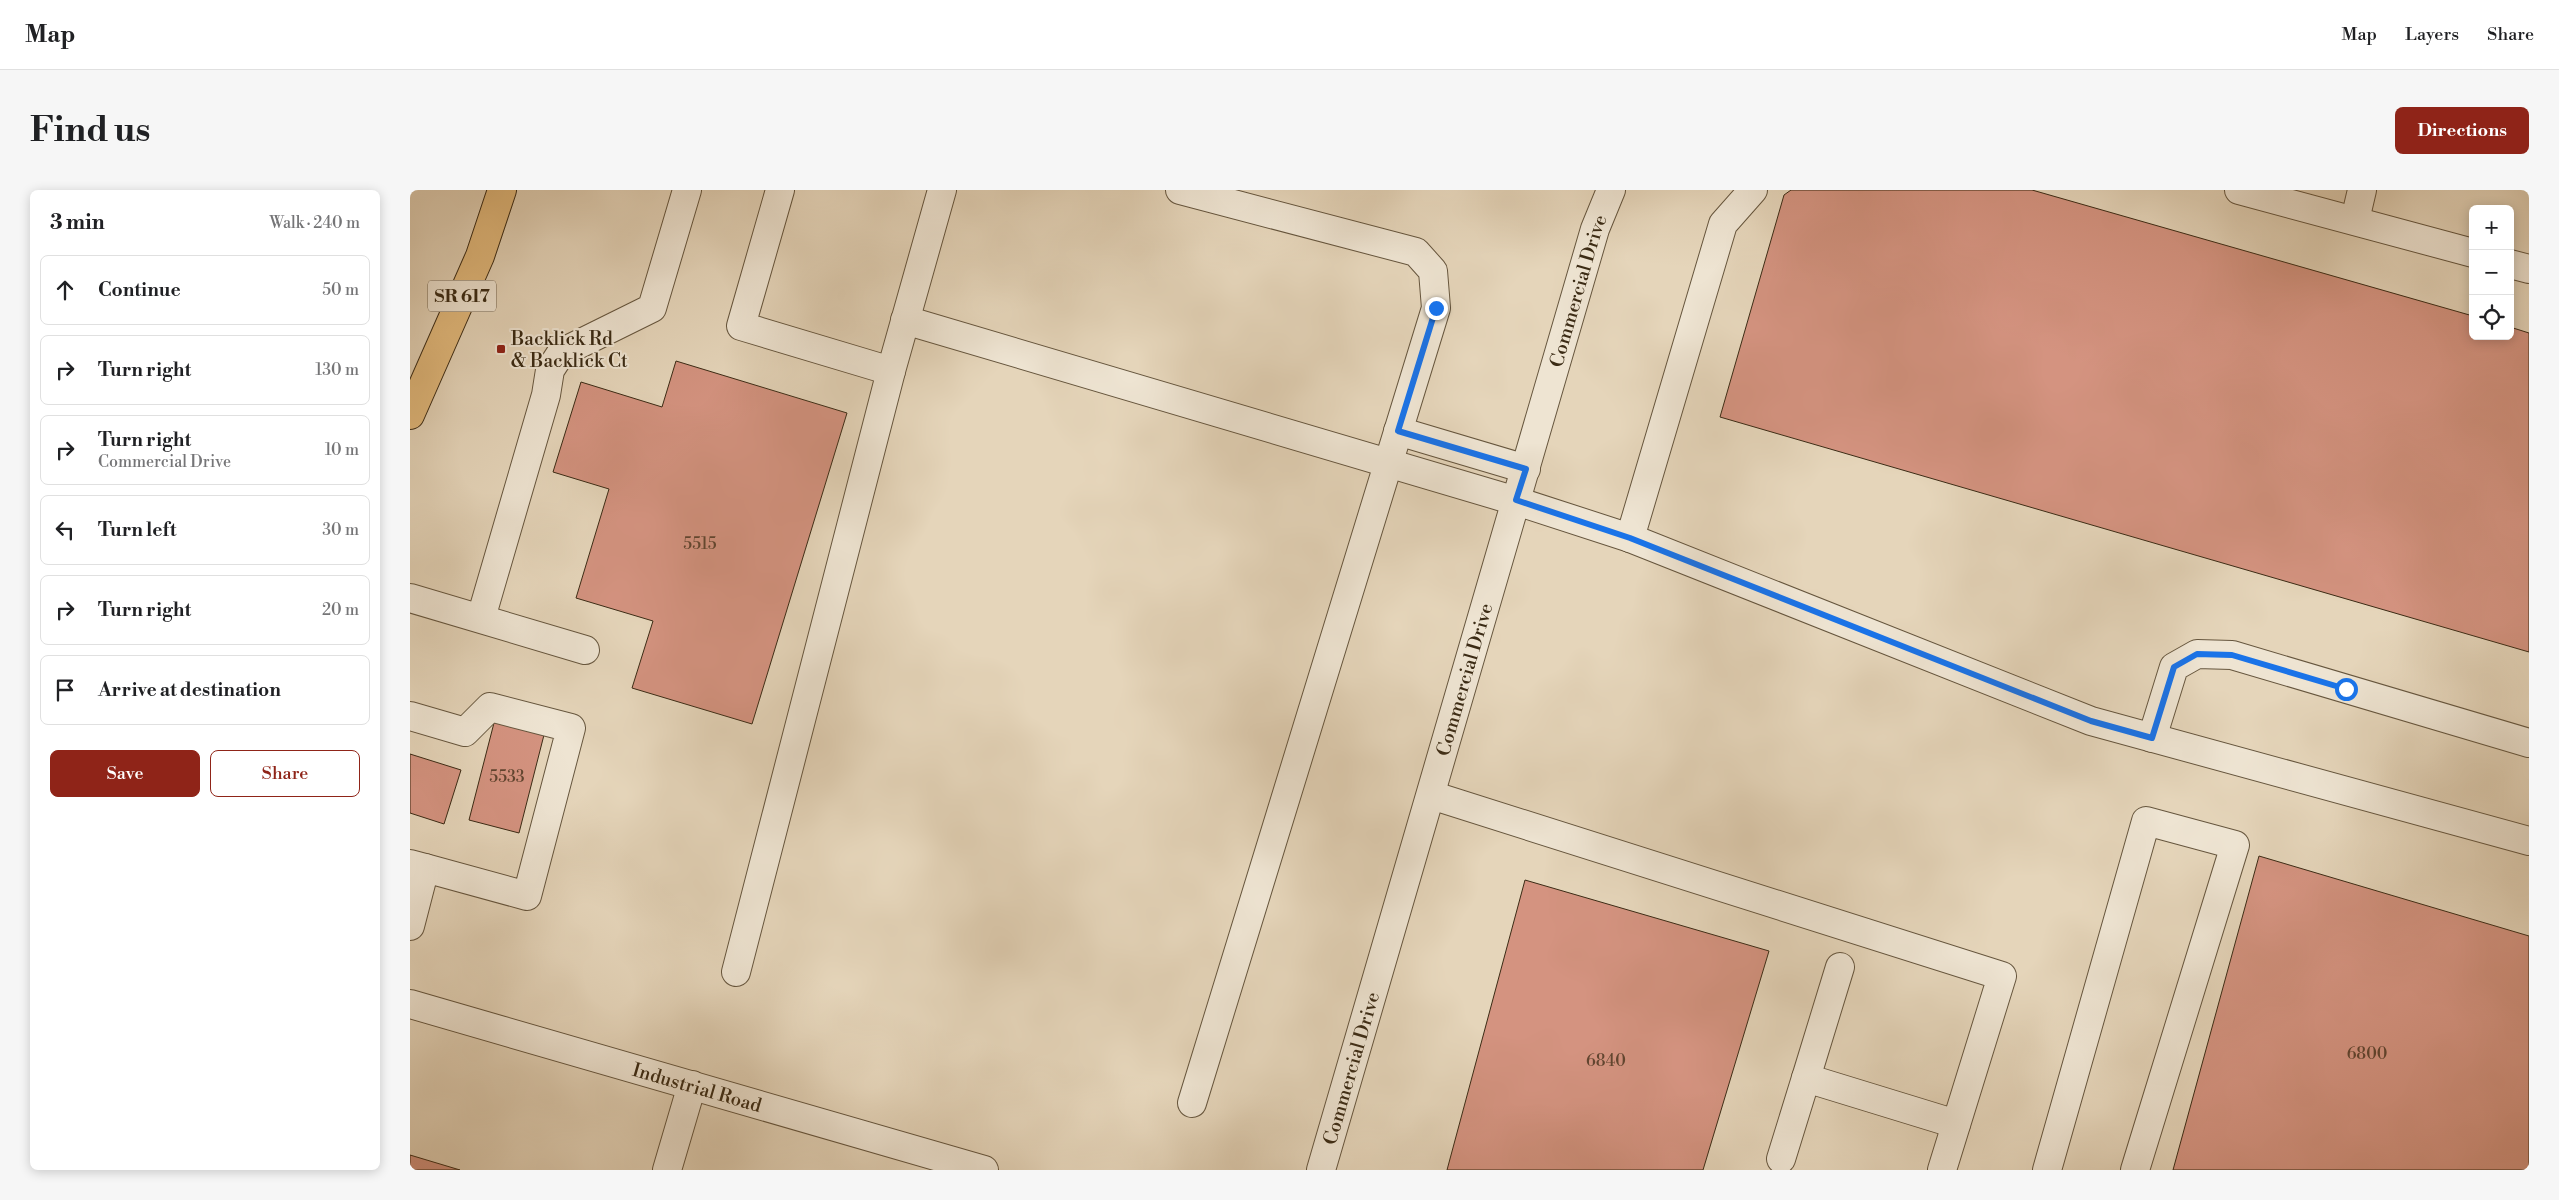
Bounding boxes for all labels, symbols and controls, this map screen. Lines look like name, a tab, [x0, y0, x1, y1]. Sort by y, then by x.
text: Map	[25, 20, 75, 50]
text: Map	[2342, 23, 2377, 46]
text: Layers	[2405, 23, 2459, 46]
text: Share	[2487, 23, 2534, 46]
button: Directions	[2395, 107, 2529, 154]
text: Find us	[30, 109, 150, 152]
map controls	[2469, 205, 2514, 340]
button: +	[2469, 205, 2514, 250]
text: 3 min	[50, 210, 105, 236]
street label: Commercial Drive	[1544, 211, 1613, 370]
text: Walk · 240 m	[269, 213, 360, 233]
button: −	[2469, 250, 2514, 295]
icon: ahead	[51, 276, 79, 304]
text: Continue	[98, 278, 181, 302]
text: 50 m	[322, 280, 359, 300]
road number: SR 617	[428, 280, 496, 312]
button: locate	[2469, 295, 2514, 340]
route end	[1425, 297, 1448, 320]
place label: Backlick Rd & Backlick Ct	[510, 327, 628, 373]
marker: Backlick Rd & Backlick Ct	[495, 343, 507, 355]
icon: right	[51, 356, 79, 384]
text: Turn right	[98, 358, 191, 382]
text: 130 m	[315, 360, 359, 380]
text: Turn right	[98, 428, 191, 452]
icon: right	[51, 436, 79, 464]
text: 10 m	[325, 440, 359, 460]
text: Commercial Drive	[98, 452, 231, 472]
icon: left	[51, 516, 79, 544]
text: Turn left	[98, 518, 177, 542]
text: 30 m	[322, 520, 359, 540]
house number: 5515	[683, 534, 717, 554]
icon: right	[51, 596, 79, 624]
text: Turn right	[98, 598, 191, 622]
text: 20 m	[322, 600, 359, 620]
street label: Commercial Drive	[1431, 600, 1498, 759]
icon: arrive	[51, 676, 79, 704]
text: Arrive at destination	[98, 678, 281, 702]
route start	[2335, 678, 2358, 701]
button: Save	[50, 750, 200, 797]
button: Share	[210, 750, 360, 797]
house number: 5533	[489, 767, 525, 787]
street label: Commercial Drive	[1318, 989, 1385, 1148]
house number: 6800	[2347, 1044, 2387, 1064]
house number: 6840	[1586, 1051, 1626, 1071]
street label: Industrial Road	[629, 1058, 765, 1118]

